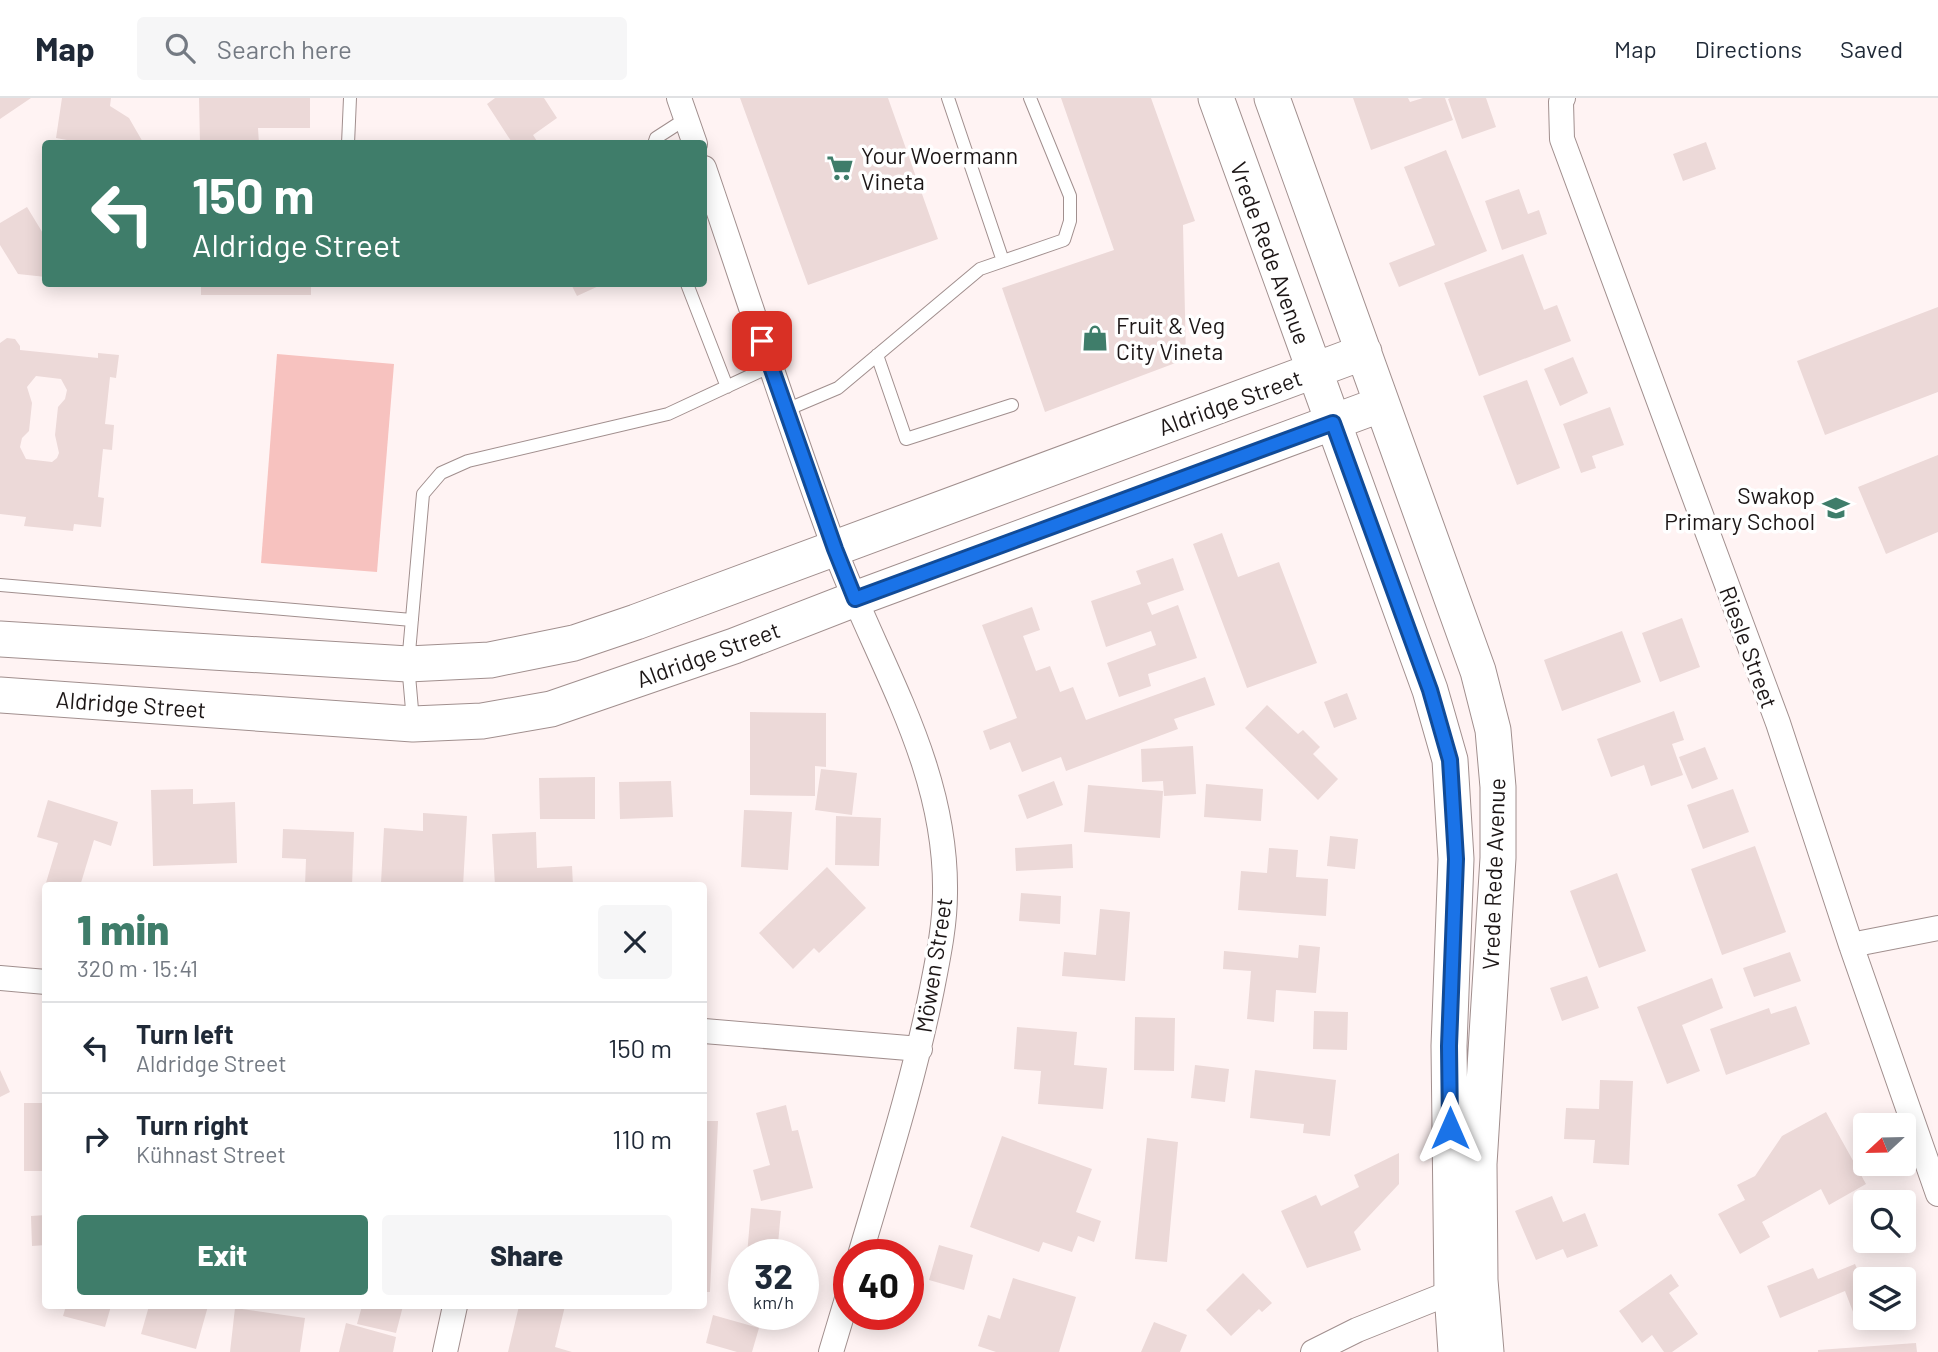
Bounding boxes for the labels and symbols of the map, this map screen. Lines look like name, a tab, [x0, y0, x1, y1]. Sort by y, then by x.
place label: Your Woermann Vineta	[861, 141, 1018, 195]
supermarket icon: Your Woermann Vineta	[825, 153, 855, 183]
street label: Vrede Rede Avenue	[1225, 158, 1317, 348]
pin	[732, 311, 792, 371]
place label: Fruit & Veg City Vineta	[1116, 311, 1225, 365]
shop icon: Fruit & Veg City Vineta	[1080, 323, 1110, 353]
street label: Aldridge Street	[1154, 363, 1306, 441]
place label: Swakop Primary School	[1664, 481, 1815, 535]
school or university icon: Swakop Primary School	[1821, 493, 1851, 523]
street label: Riesle Street	[1714, 582, 1784, 712]
street label: Aldridge Street	[632, 615, 784, 693]
street label: Aldridge Street	[55, 685, 207, 723]
street label: Vrede Rede Avenue	[1476, 778, 1510, 970]
street label: Möwen Street	[908, 895, 958, 1035]
position arrow	[1413, 1091, 1487, 1165]
north arrow	[1853, 1113, 1916, 1176]
speed limit sign: 40	[833, 1239, 924, 1330]

